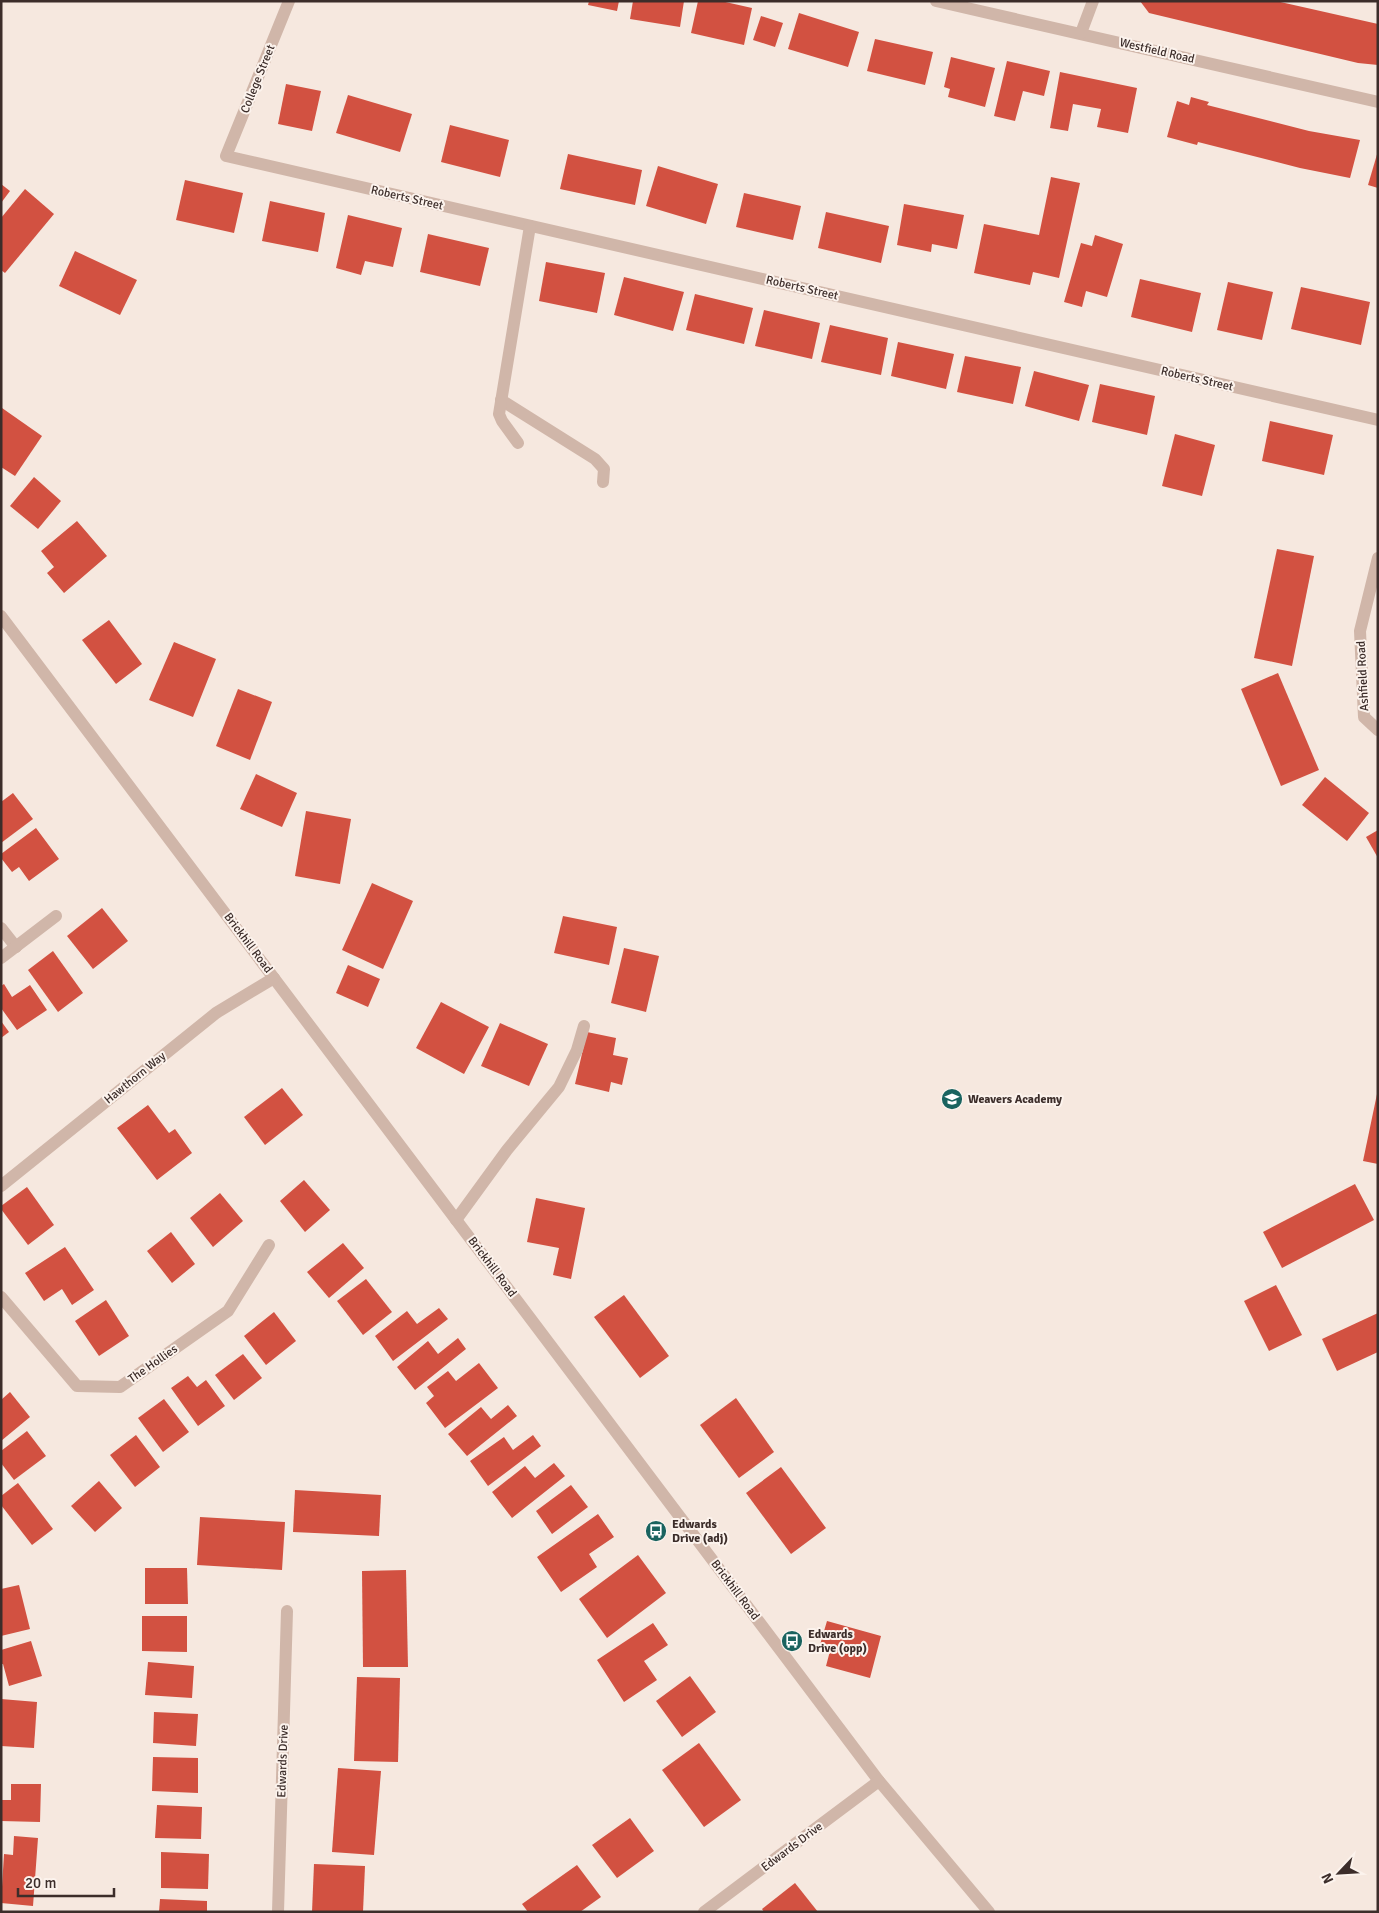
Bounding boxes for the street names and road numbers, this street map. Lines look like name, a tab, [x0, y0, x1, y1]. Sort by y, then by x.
street label: Westfield Road	[1118, 35, 1196, 67]
street label: College Street	[237, 43, 279, 115]
street label: Roberts Street	[369, 182, 445, 214]
street label: Roberts Street	[764, 272, 840, 304]
street label: Roberts Street	[1159, 363, 1235, 395]
street label: Ashfield Road	[1354, 641, 1372, 711]
street label: Brickhill Road	[220, 910, 276, 976]
street label: Hawthorn Way	[101, 1048, 169, 1107]
street label: Brickhill Road	[464, 1234, 520, 1300]
street label: The Hollies	[125, 1342, 181, 1386]
street label: Brickhill Road	[707, 1557, 763, 1623]
street label: Edwards Drive	[274, 1724, 292, 1798]
street label: Edwards Drive	[758, 1819, 826, 1875]

